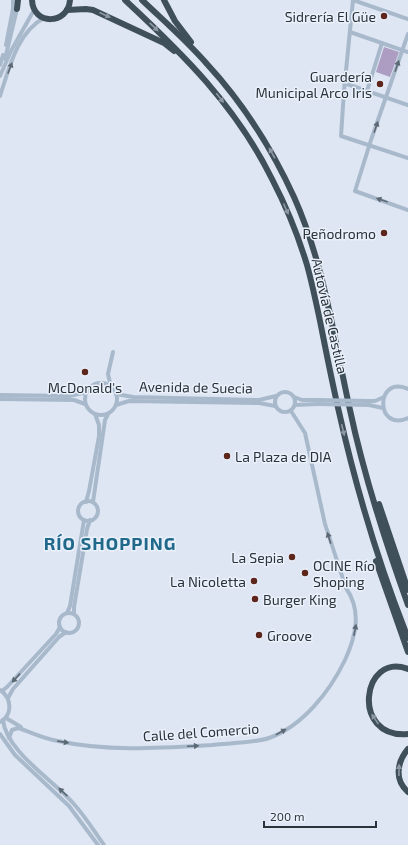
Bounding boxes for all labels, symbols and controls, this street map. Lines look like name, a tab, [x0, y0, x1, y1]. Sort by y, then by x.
place label: Sidrería El Güe	[285, 8, 376, 25]
marker: Sidrería El Güe	[379, 11, 389, 21]
one-way arrow	[99, 12, 111, 19]
one-way arrow	[149, 22, 159, 31]
one-way arrow	[395, 59, 401, 71]
one-way arrow	[8, 61, 14, 73]
place label: Guardería Municipal Arco Iris	[256, 68, 372, 101]
marker: Guardería Municipal Arco Iris	[375, 79, 385, 89]
one-way arrow	[216, 92, 224, 103]
one-way arrow	[373, 121, 379, 133]
one-way arrow	[268, 148, 275, 159]
one-way arrow	[375, 197, 387, 203]
one-way arrow	[284, 204, 290, 216]
place label: Peñodromo	[303, 225, 376, 242]
marker: Peñodromo	[379, 228, 389, 238]
street label: Autovía de Castilla	[308, 257, 352, 375]
marker: McDonald's	[80, 367, 90, 377]
street label: Avenida de Suecia	[139, 378, 253, 396]
place label: McDonald's	[48, 379, 122, 396]
one-way arrow	[340, 424, 346, 436]
place label: La Plaza de DIA	[235, 448, 332, 465]
marker: La Plaza de DIA	[222, 451, 232, 461]
district label: RÍO SHOPPING	[44, 532, 176, 554]
one-way arrow	[326, 532, 332, 544]
place label: La Sepia	[231, 549, 284, 566]
marker: La Sepia	[287, 552, 297, 562]
place label: OCINE Río Shoping	[313, 557, 375, 590]
marker: OCINE Río Shoping	[300, 568, 310, 578]
place label: La Nicoletta	[170, 573, 246, 590]
marker: La Nicoletta	[249, 576, 259, 586]
place label: Burger King	[263, 591, 337, 608]
marker: Burger King	[250, 594, 260, 604]
one-way arrow	[352, 624, 358, 636]
place label: Groove	[267, 627, 312, 644]
marker: Groove	[254, 630, 264, 640]
one-way arrow	[12, 673, 21, 682]
one-way arrow	[371, 714, 379, 724]
street label: Calle del Comercio	[142, 719, 260, 745]
one-way arrow	[275, 728, 287, 735]
one-way arrow	[57, 739, 69, 745]
one-way arrow	[187, 742, 199, 749]
one-way arrow	[396, 764, 402, 777]
one-way arrow	[58, 788, 68, 797]
scale bar	[264, 803, 376, 829]
text: 200 m	[270, 809, 304, 823]

